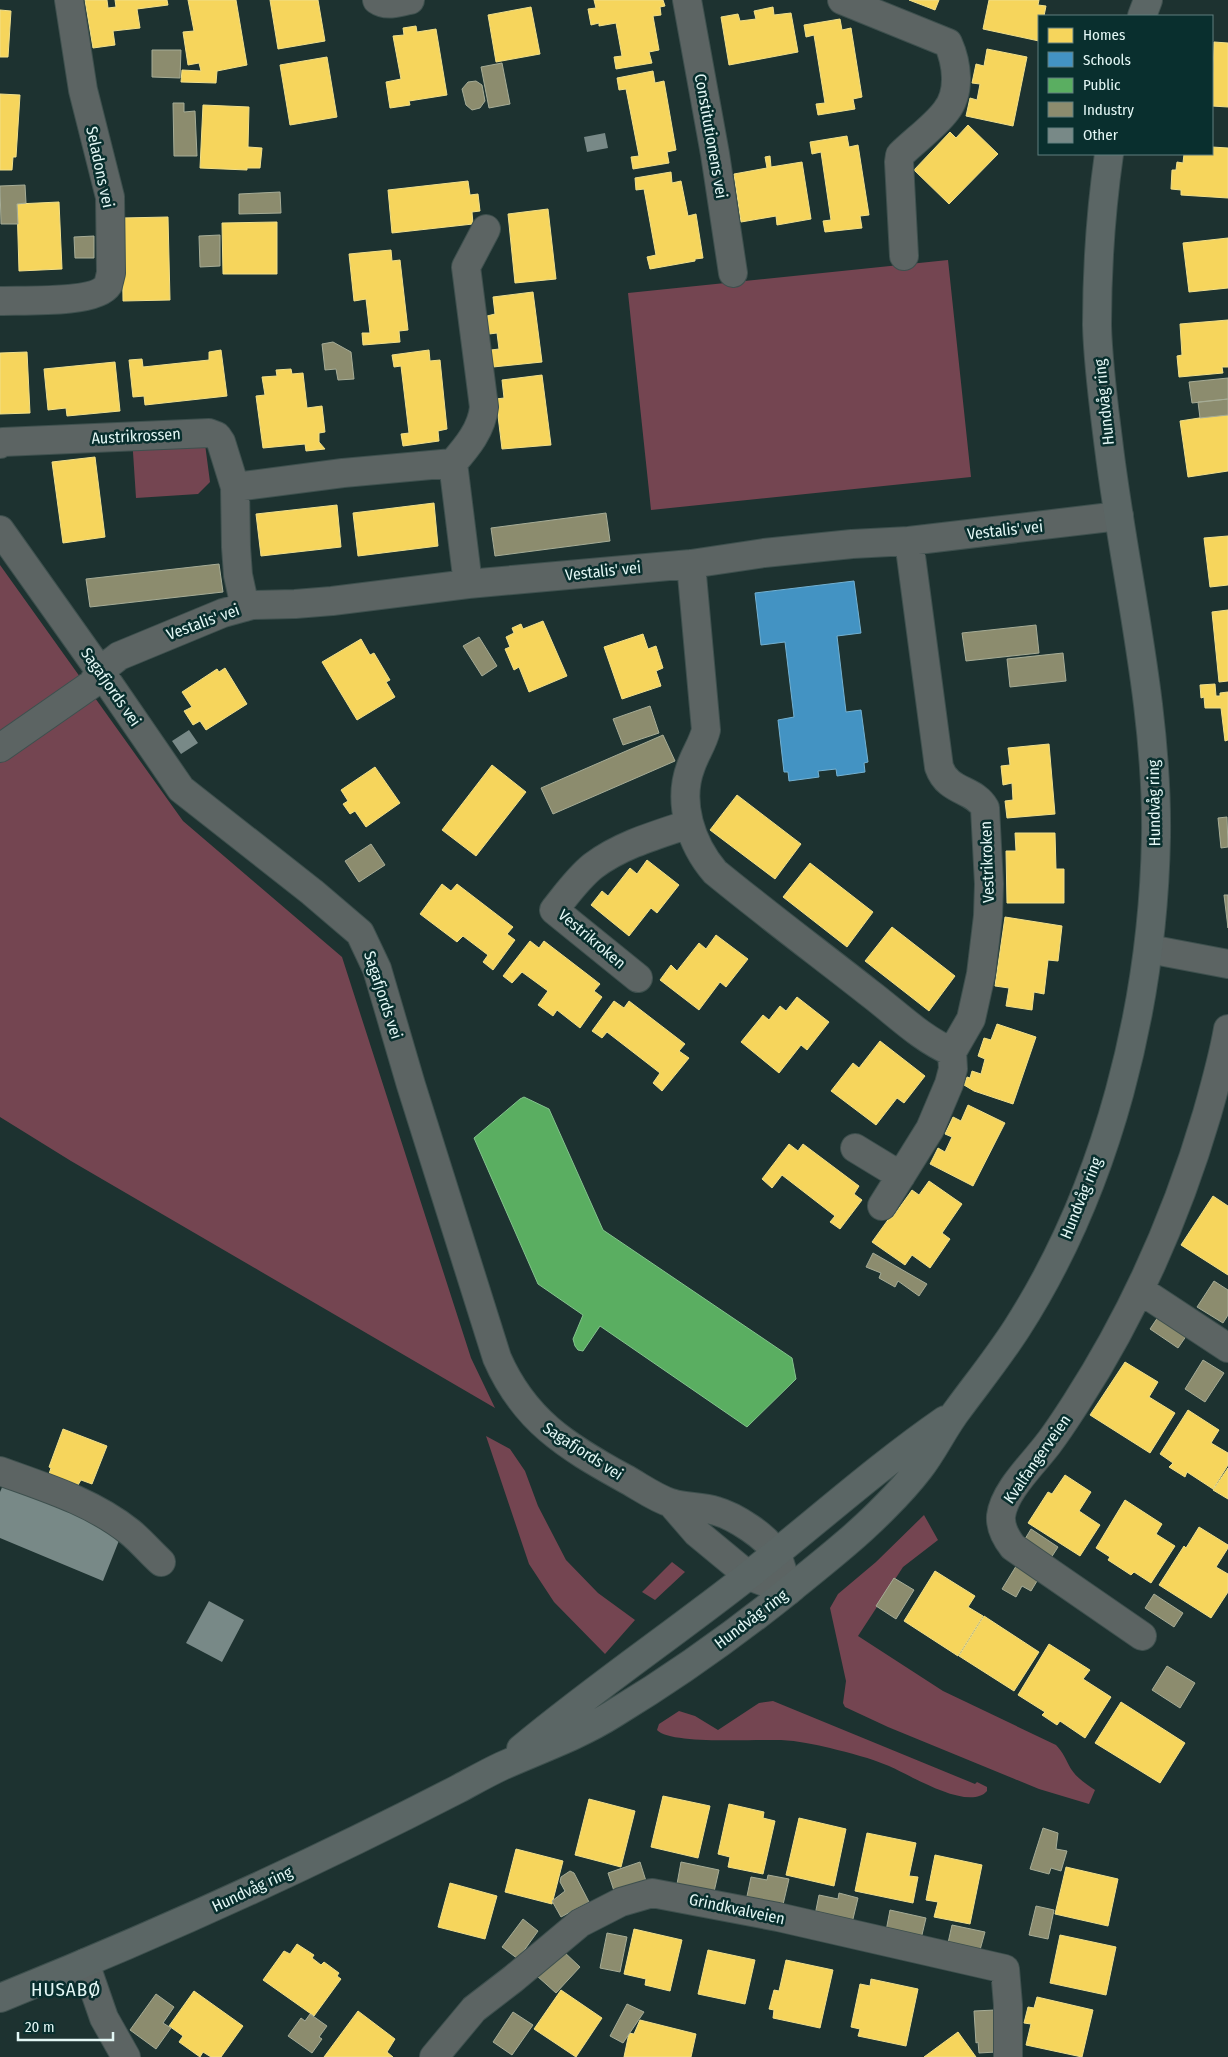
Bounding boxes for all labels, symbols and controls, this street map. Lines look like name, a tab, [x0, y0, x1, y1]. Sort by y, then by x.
legend	[1038, 15, 1213, 155]
text: Homes	[1083, 26, 1125, 44]
text: Schools	[1083, 51, 1131, 69]
street label: Constitutionens vei	[691, 72, 731, 200]
text: Public	[1083, 76, 1121, 94]
text: Industry	[1083, 101, 1134, 119]
street label: Seladons vei	[82, 125, 118, 209]
text: Other	[1083, 126, 1119, 144]
street label: Hundvåg ring	[1090, 358, 1118, 446]
street label: Austrikrossen	[91, 424, 181, 448]
street label: Vestalis' vei	[966, 517, 1044, 543]
street label: Vestalis' vei	[564, 558, 642, 584]
street label: Vestalis' vei	[164, 600, 242, 644]
street label: Sagafjords vei	[77, 644, 145, 730]
street label: Hundvåg ring	[1144, 759, 1164, 846]
street label: Vestrikroken	[976, 821, 998, 903]
street label: Vestrikroken	[554, 905, 630, 973]
street label: Sagafjords vei	[360, 949, 406, 1041]
street label: Hundvåg ring	[1056, 1154, 1106, 1242]
street label: Kvalfangerveien	[999, 1411, 1075, 1507]
street label: Sagafjords vei	[540, 1418, 626, 1484]
street label: Hundvåg ring	[711, 1585, 792, 1653]
street label: Hundvåg ring	[209, 1862, 296, 1916]
street label: Grindkvalveien	[687, 1890, 787, 1928]
district label: HUSABØ	[31, 1978, 101, 2001]
scale bar	[18, 2010, 112, 2042]
text: 20 m	[25, 2018, 55, 2036]

